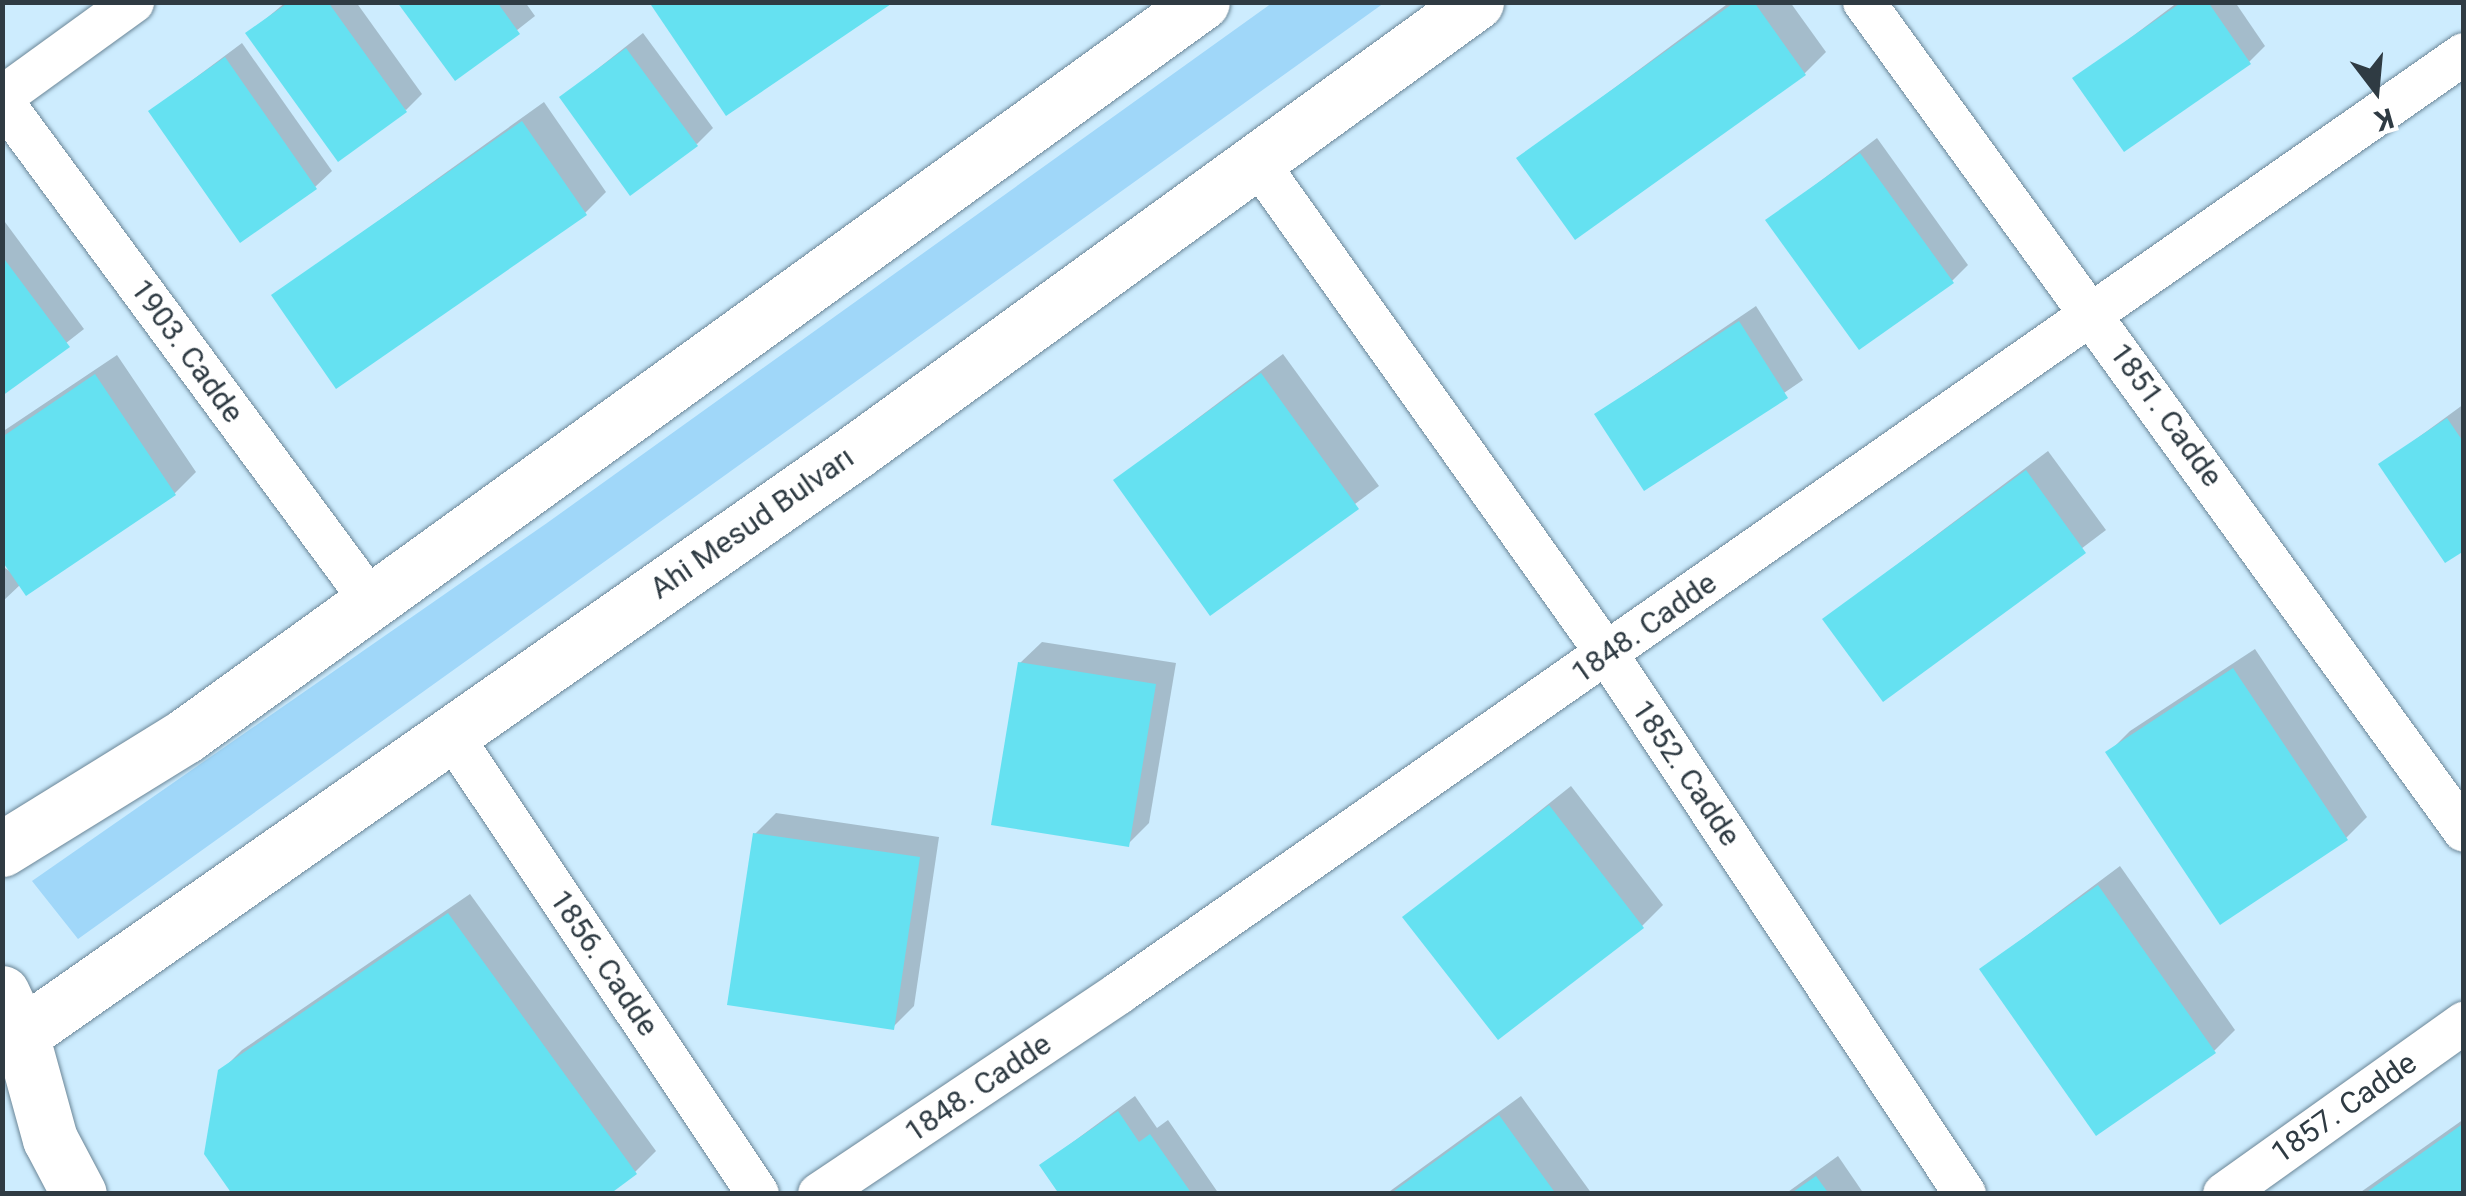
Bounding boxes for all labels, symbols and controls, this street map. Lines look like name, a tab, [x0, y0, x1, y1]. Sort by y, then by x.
north arrow	[2326, 40, 2426, 140]
text: K	[2371, 101, 2398, 138]
street label: 1903. Cadde	[123, 272, 251, 430]
street label: 1851. Cadde	[2102, 336, 2230, 494]
street label: Ahi Mesud Bulvarı	[643, 439, 861, 607]
street label: 1848. Cadde	[1565, 565, 1723, 691]
street label: 1852. Cadde	[1624, 693, 1748, 853]
street label: 1856. Cadde	[542, 883, 666, 1043]
street label: 1848. Cadde	[898, 1026, 1058, 1150]
street label: 1857. Cadde	[2265, 1045, 2423, 1171]

